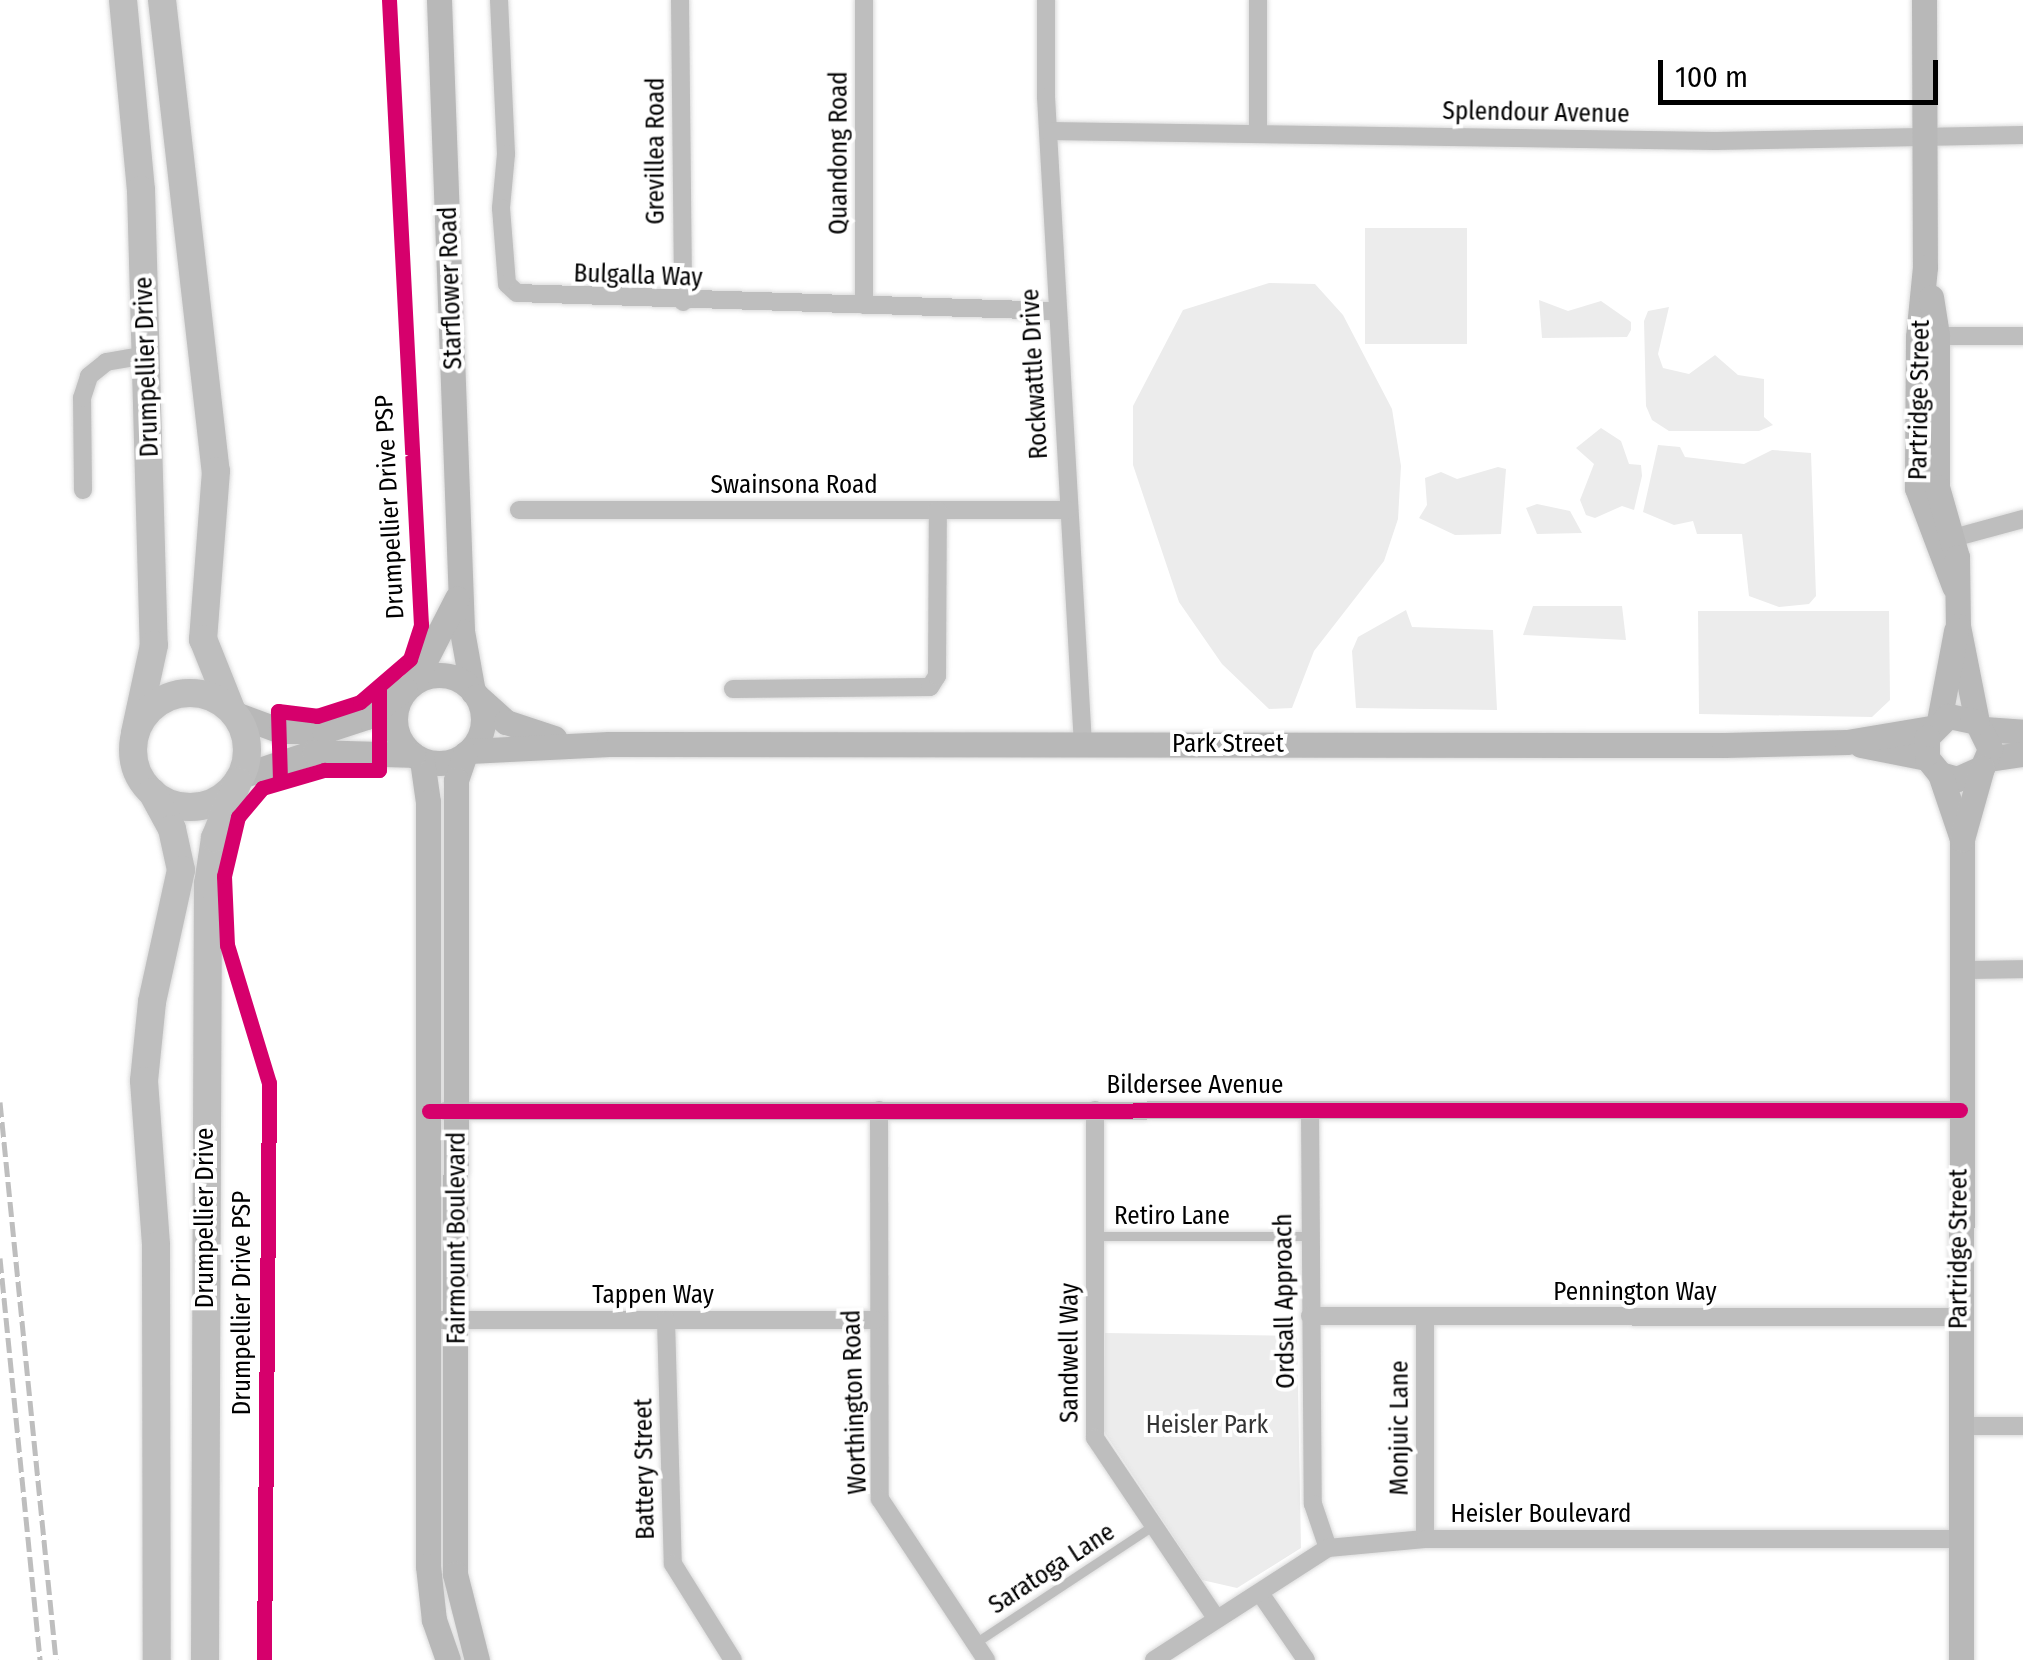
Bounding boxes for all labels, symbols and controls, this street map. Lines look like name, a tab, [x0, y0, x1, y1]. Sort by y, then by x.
scale bar	[1663, 40, 1943, 102]
text: 100 m	[1675, 59, 1748, 95]
street label: Quandong Road	[824, 71, 854, 235]
street label: Grevillea Road	[641, 77, 671, 225]
street label: Splendour Avenue	[1442, 96, 1630, 130]
street label: Starflower Road	[433, 206, 469, 370]
street label: Bulgalla Way	[573, 259, 703, 293]
street label: Drumpellier Drive	[129, 276, 165, 458]
street label: Rockwattle Drive	[1016, 288, 1054, 460]
street label: Partridge Street	[1904, 320, 1936, 480]
street label: Drumpellier Drive PSP	[369, 394, 411, 620]
street label: Swainsona Road	[710, 470, 878, 500]
street label: Park Street	[1172, 729, 1284, 759]
street label: Bildersee Avenue	[1107, 1070, 1283, 1100]
street label: Drumpellier Drive	[190, 1128, 220, 1308]
street label: Fairmount Boulevard	[442, 1132, 472, 1344]
street label: Partridge Street	[1944, 1169, 1974, 1329]
street label: Drumpellier Drive PSP	[227, 1191, 257, 1415]
street label: Retiro Lane	[1114, 1201, 1230, 1231]
street label: Ordsall Approach	[1268, 1213, 1302, 1389]
street label: Pennington Way	[1553, 1277, 1717, 1307]
street label: Tappen Way	[592, 1280, 714, 1310]
street label: Sandwell Way	[1055, 1283, 1085, 1423]
street label: Worthington Road	[837, 1309, 873, 1495]
street label: Monjuic Lane	[1385, 1360, 1415, 1496]
street label: Battery Street	[629, 1398, 661, 1540]
park label: Heisler Park	[1146, 1410, 1268, 1440]
street label: Heisler Boulevard	[1451, 1499, 1631, 1529]
street label: Saratoga Lane	[983, 1517, 1121, 1621]

